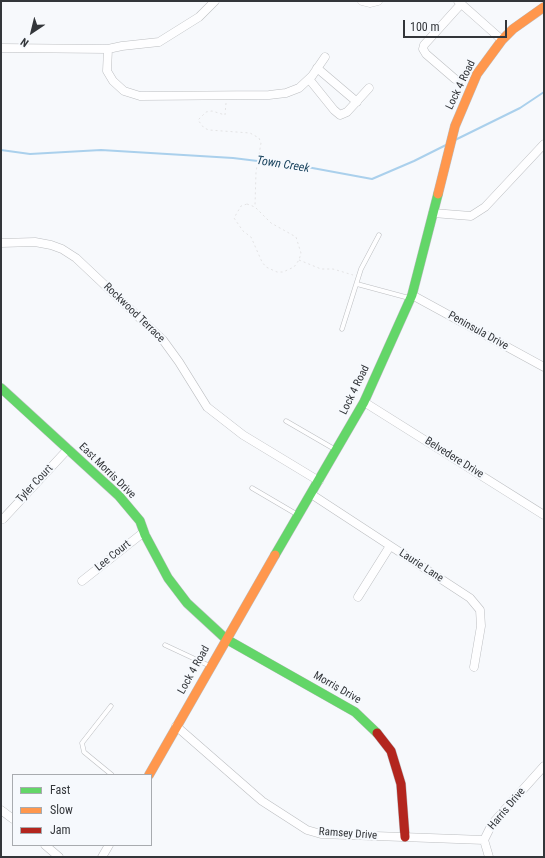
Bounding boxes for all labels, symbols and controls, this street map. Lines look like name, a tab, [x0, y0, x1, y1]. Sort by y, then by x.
north arrow	[12, 12, 52, 52]
scale bar	[405, 12, 509, 38]
text: 100 m	[410, 20, 440, 34]
text: N	[18, 35, 31, 49]
street label: Lock 4 Road	[443, 58, 479, 112]
water label: Town Creek	[255, 154, 311, 176]
street label: Rockwood Terrace	[101, 280, 167, 346]
street label: Peninsula Drive	[446, 309, 510, 353]
street label: Lock 4 Road	[337, 363, 373, 417]
street label: Belvedere Drive	[422, 435, 486, 481]
street label: East Morris Drive	[76, 441, 138, 501]
street label: Tyler Court	[14, 462, 56, 506]
street label: Lee Court	[93, 538, 133, 574]
street label: Laurie Lane	[396, 547, 446, 585]
street label: Lock 4 Road	[175, 643, 213, 697]
street label: Morris Drive	[311, 669, 363, 707]
legend	[12, 774, 152, 846]
text: Fast	[50, 783, 70, 797]
street label: Harris Drive	[486, 785, 528, 833]
text: Slow	[50, 803, 73, 817]
text: Jam	[50, 823, 71, 837]
street label: Ramsey Drive	[318, 825, 378, 843]

